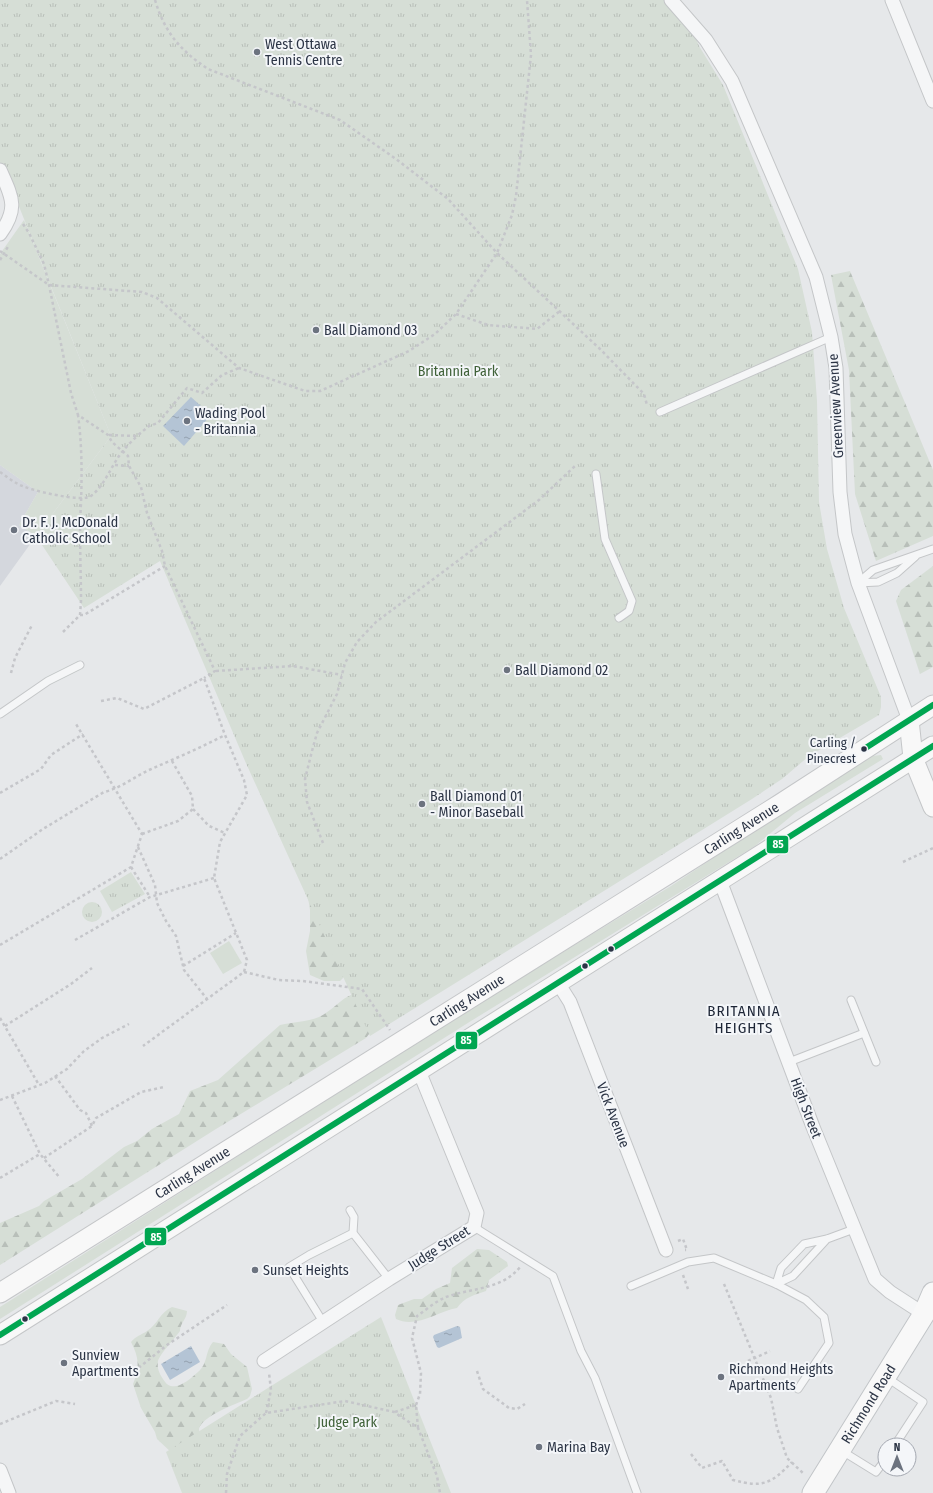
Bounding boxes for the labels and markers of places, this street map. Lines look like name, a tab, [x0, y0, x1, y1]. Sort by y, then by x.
place label: West Ottawa Tennis Centre	[265, 36, 342, 69]
marker: West Ottawa Tennis Centre	[252, 47, 262, 57]
place label: Ball Diamond 03	[324, 322, 417, 339]
marker: Ball Diamond 03	[311, 325, 321, 335]
place label: Wading Pool - Britannia	[195, 405, 266, 438]
marker: Wading Pool - Britannia	[182, 416, 192, 426]
place label: Dr. F. J. McDonald Catholic School	[22, 514, 118, 547]
marker: Dr. F. J. McDonald Catholic School	[9, 525, 19, 535]
place label: Ball Diamond 02	[515, 662, 608, 679]
marker: Ball Diamond 02	[502, 665, 512, 675]
place label: Carling / Pinecrest	[807, 735, 857, 766]
marker: Carling / Pinecrest	[859, 744, 869, 754]
place label: Ball Diamond 01 - Minor Baseball	[430, 788, 524, 821]
marker: Ball Diamond 01 - Minor Baseball	[417, 799, 427, 809]
unlabelled marker	[606, 944, 616, 954]
unlabelled marker	[580, 961, 590, 971]
place label: Sunset Heights	[263, 1262, 349, 1279]
marker: Sunset Heights	[250, 1265, 260, 1275]
unlabelled marker	[20, 1314, 30, 1324]
place label: Sunview Apartments	[72, 1347, 139, 1380]
marker: Sunview Apartments	[59, 1358, 69, 1368]
place label: Richmond Heights Apartments	[729, 1361, 833, 1394]
marker: Richmond Heights Apartments	[716, 1372, 726, 1382]
place label: Marina Bay	[547, 1439, 611, 1456]
marker: Marina Bay	[534, 1442, 544, 1452]

